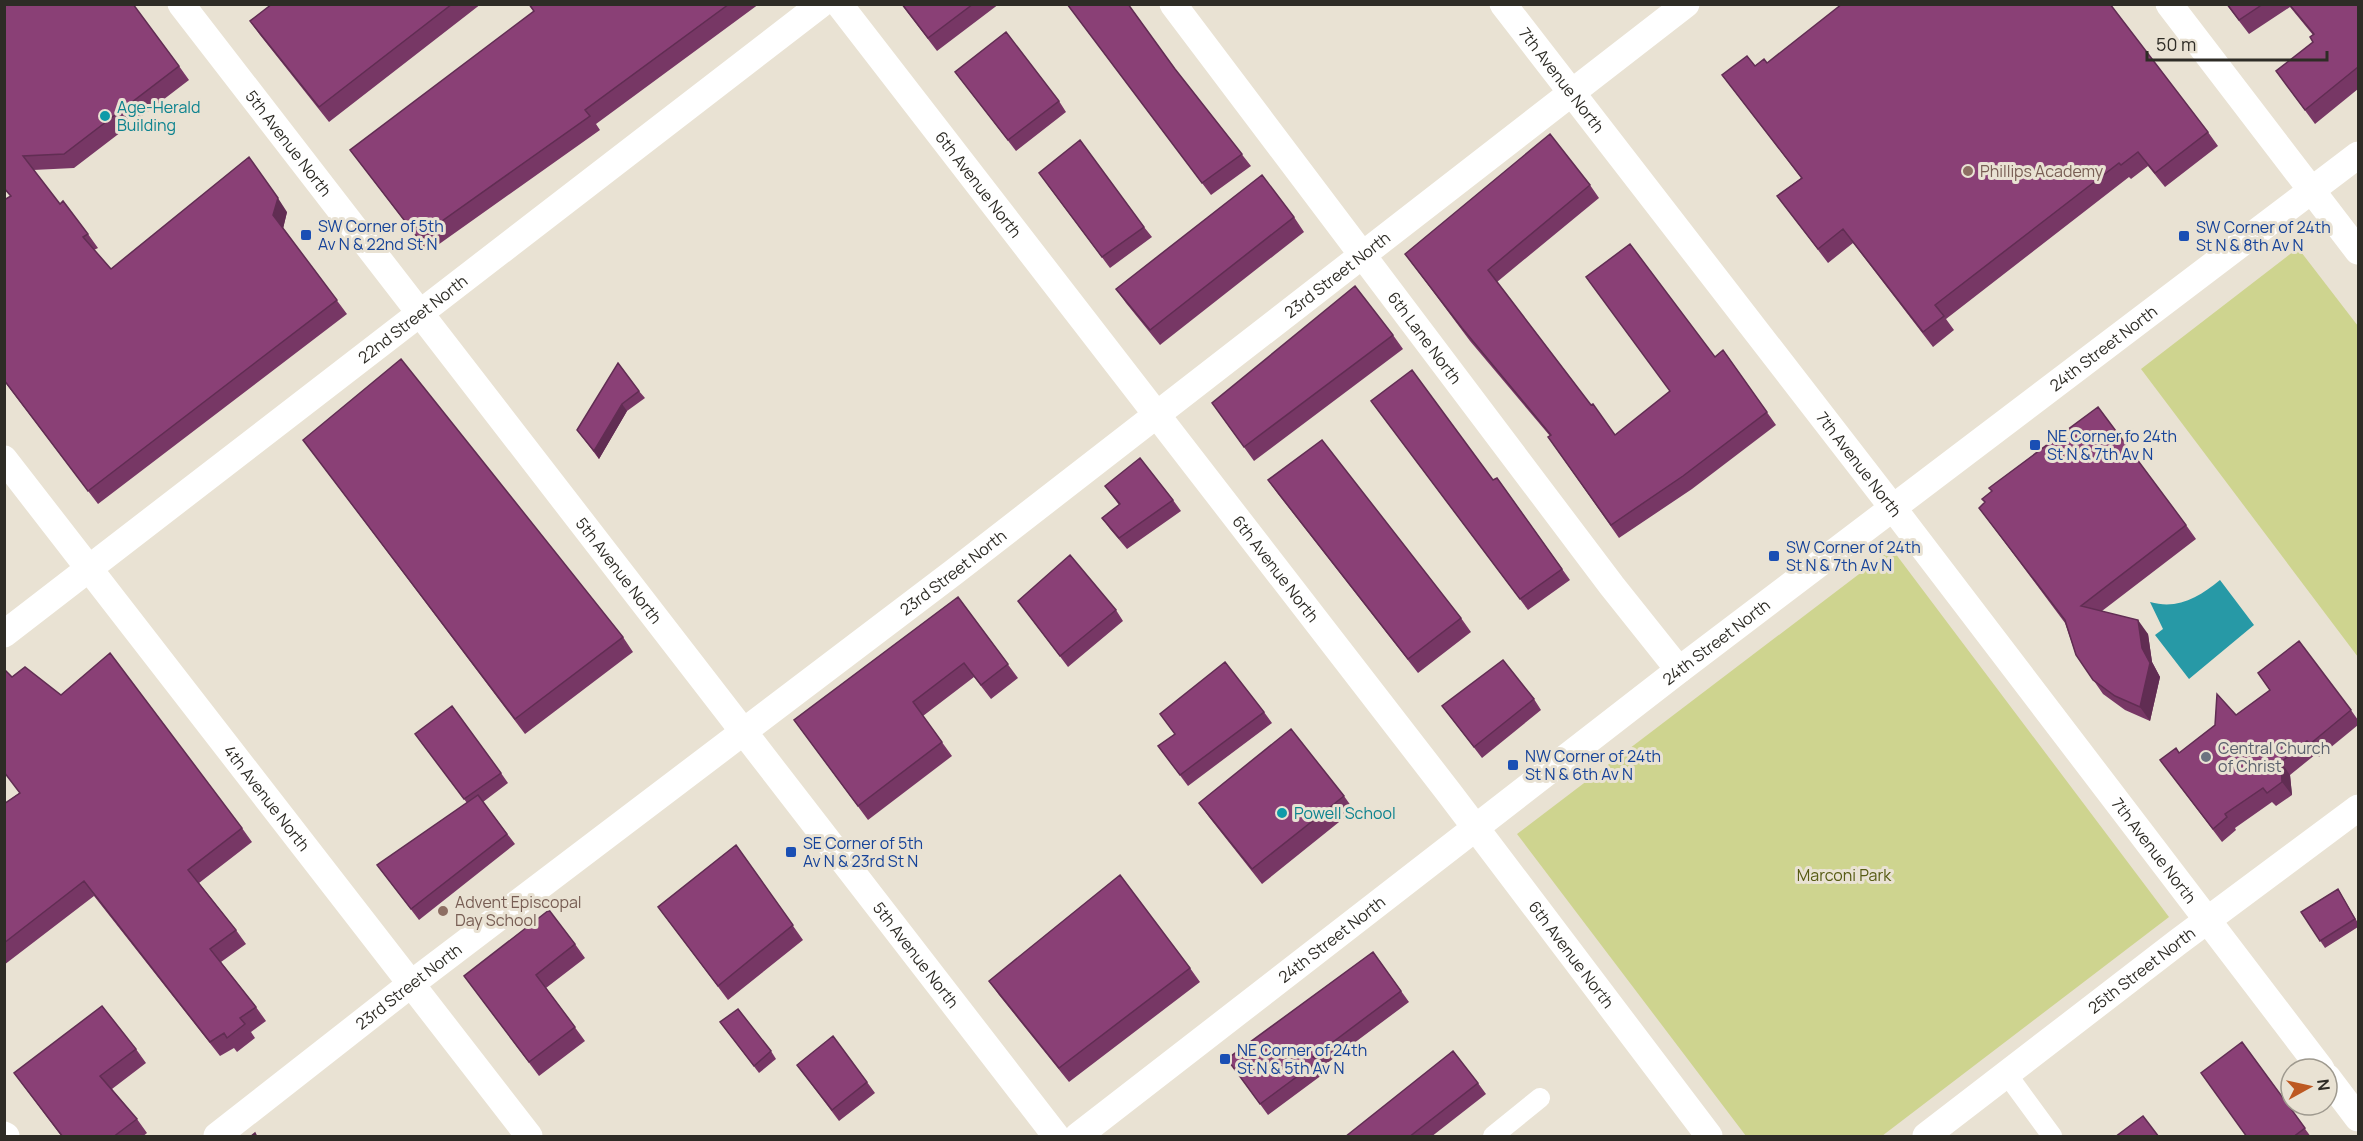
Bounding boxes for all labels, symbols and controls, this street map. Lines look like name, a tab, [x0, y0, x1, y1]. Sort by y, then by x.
street label: 7th Avenue North	[1514, 23, 1609, 137]
scale bar	[2147, 24, 2327, 62]
text: 50 m	[2156, 32, 2196, 56]
street label: 5th Avenue North	[241, 86, 337, 201]
place label: Age-Herald Building	[117, 96, 201, 136]
marker: Age-Herald Building	[98, 109, 112, 123]
street label: 6th Avenue North	[930, 127, 1027, 242]
place label: Phillips Academy	[1980, 160, 2104, 182]
marker: Phillips Academy	[1961, 164, 1975, 178]
place label: SW Corner of 5th Av N & 22nd St N	[318, 215, 444, 255]
place label: SW Corner of 24th St N & 8th Av N	[2196, 216, 2331, 256]
street label: 23rd Street North	[1280, 227, 1395, 323]
marker: SW Corner of 5th Av N & 22nd St N	[299, 228, 313, 242]
marker: SW Corner of 24th St N & 8th Av N	[2177, 229, 2191, 243]
street label: 22nd Street North	[353, 270, 472, 368]
street label: 6th Lane North	[1383, 287, 1467, 388]
street label: 24th Street North	[2045, 300, 2162, 396]
street label: 7th Avenue North	[1812, 407, 1907, 521]
place label: NE Corner fo 24th St N & 7th Av N	[2047, 425, 2177, 465]
marker: NE Corner fo 24th St N & 7th Av N	[2028, 438, 2042, 452]
street label: 6th Avenue North	[1228, 511, 1324, 627]
street label: 5th Avenue North	[571, 513, 667, 628]
street label: 23rd Street North	[895, 525, 1011, 620]
place label: SW Corner of 24th St N & 7th Av N	[1786, 536, 1921, 576]
marker: SW Corner of 24th St N & 7th Av N	[1767, 549, 1781, 563]
street label: 24th Street North	[1658, 594, 1774, 690]
place label: Central Church of Christ	[2218, 737, 2330, 777]
street label: 4th Avenue North	[219, 740, 315, 856]
place label: NW Corner of 24th St N & 6th Av N	[1525, 745, 1661, 785]
marker: Central Church of Christ	[2199, 750, 2213, 764]
marker: NW Corner of 24th St N & 6th Av N	[1506, 758, 1520, 772]
street label: 7th Avenue North	[2107, 793, 2202, 908]
place label: Powell School	[1294, 802, 1396, 824]
marker: Powell School	[1275, 806, 1289, 820]
place label: SE Corner of 5th Av N & 23rd St N	[803, 832, 923, 872]
marker: SE Corner of 5th Av N & 23rd St N	[784, 845, 798, 859]
park label: Marconi Park	[1797, 864, 1892, 886]
place label: Advent Episcopal Day School	[455, 891, 582, 931]
street label: 24th Street North	[1274, 891, 1390, 988]
street label: 6th Avenue North	[1524, 896, 1619, 1013]
street label: 5th Avenue North	[868, 897, 964, 1013]
marker: Advent Episcopal Day School	[436, 904, 450, 918]
street label: 25th Street North	[2083, 922, 2200, 1018]
street label: 23rd Street North	[351, 938, 466, 1034]
place label: NE Corner of 24th St N & 5th Av N	[1237, 1039, 1367, 1079]
marker: NE Corner of 24th St N & 5th Av N	[1218, 1052, 1232, 1066]
north arrow	[2279, 1057, 2339, 1117]
text: N	[2312, 1078, 2336, 1092]

